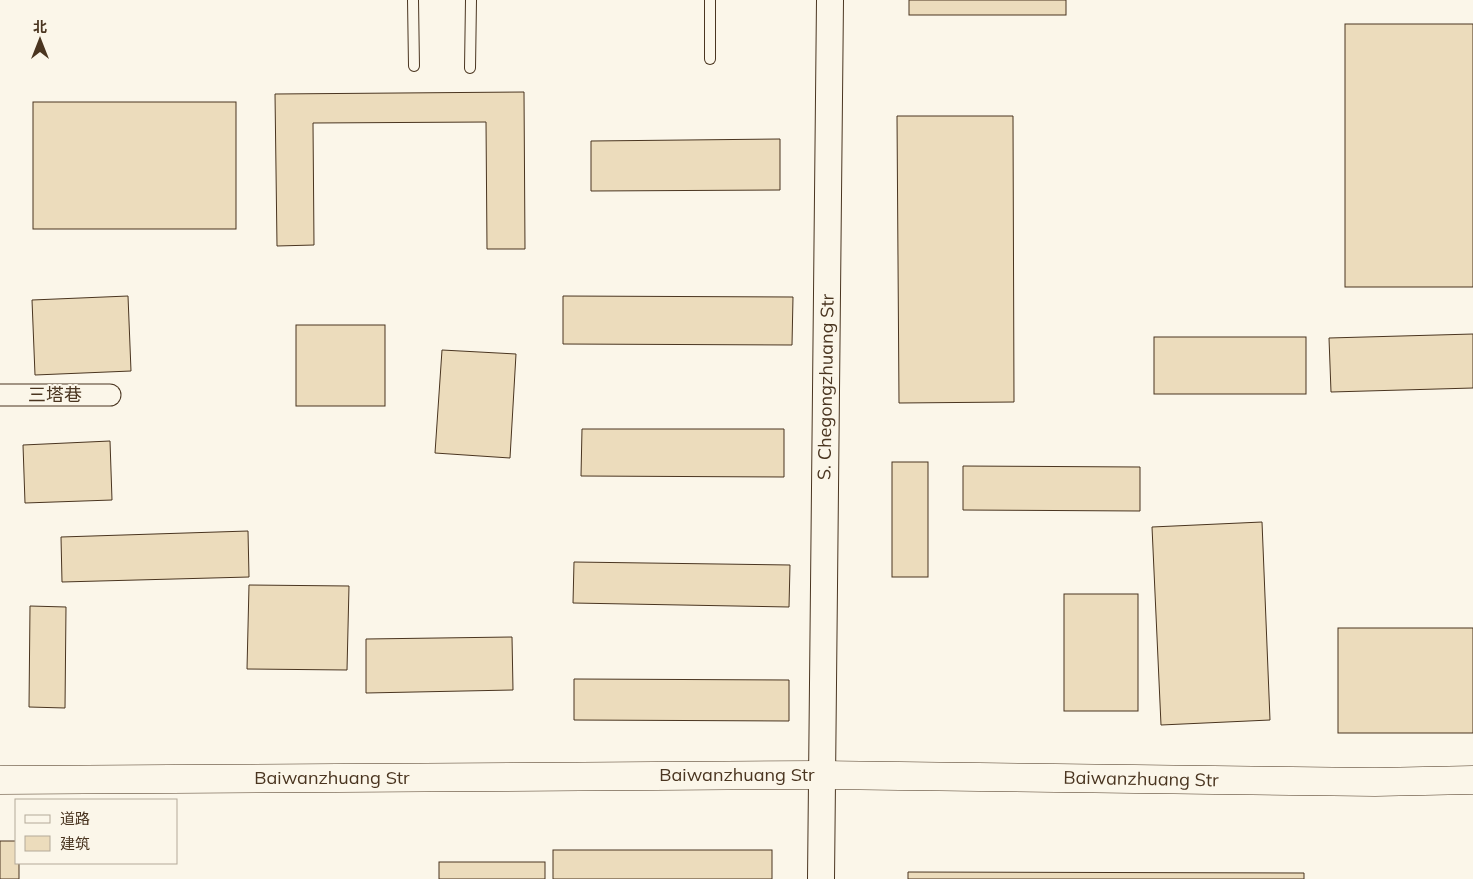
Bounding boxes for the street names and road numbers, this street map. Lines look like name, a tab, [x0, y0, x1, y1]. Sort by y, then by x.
street label: S. Chegongzhuang Str	[812, 293, 839, 480]
street label: 三塔巷	[28, 383, 82, 406]
street label: Baiwanzhuang Str	[659, 763, 815, 786]
street label: Baiwanzhuang Str	[254, 766, 410, 789]
street label: Baiwanzhuang Str	[1063, 766, 1219, 791]

